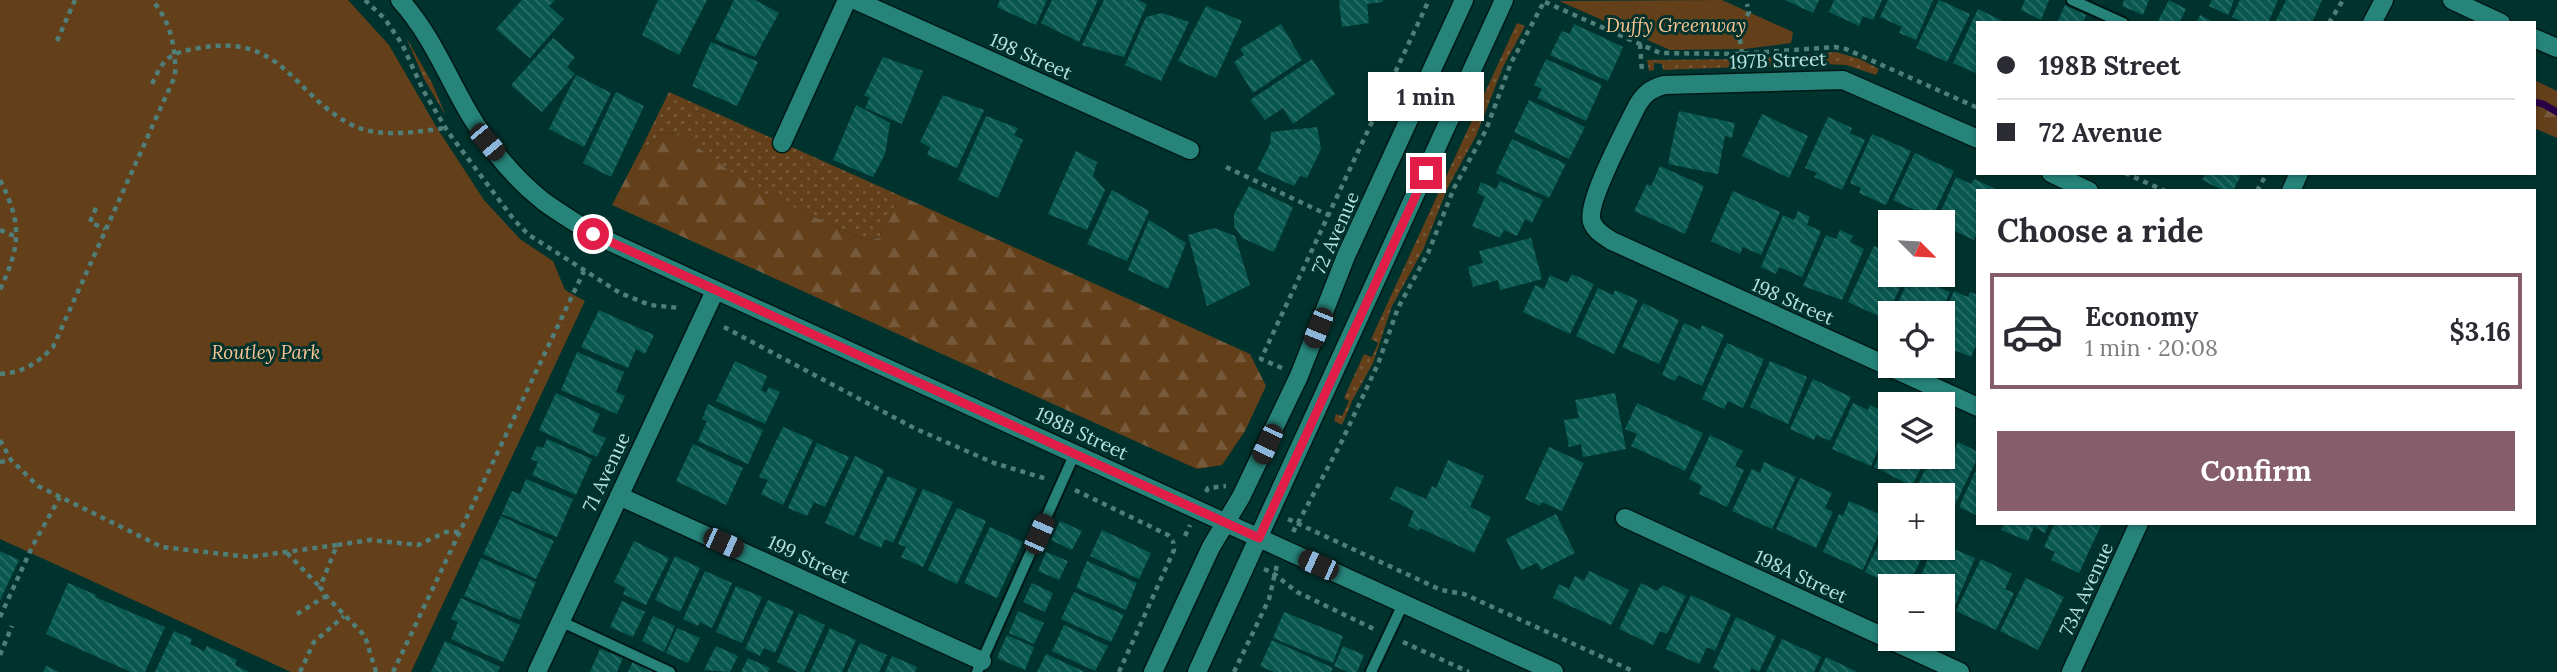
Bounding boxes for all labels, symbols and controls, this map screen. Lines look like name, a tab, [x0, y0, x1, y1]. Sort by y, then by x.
park label: Duffy Greenway	[1606, 13, 1746, 37]
street label: 198 Street	[986, 27, 1076, 85]
street label: 197B Street	[1729, 46, 1827, 74]
text: 198B Street	[2039, 49, 2181, 82]
callout: 1 min	[1368, 72, 1484, 120]
text: 1 min	[1397, 82, 1455, 111]
text: 72 Avenue	[2039, 116, 2162, 149]
car	[466, 119, 509, 165]
route end	[1410, 157, 1442, 189]
street label: 72 Avenue	[1306, 188, 1364, 278]
north arrow	[1878, 210, 1955, 287]
map controls	[1878, 210, 1955, 651]
text: Choose a ride	[1997, 210, 2204, 251]
route start	[577, 218, 609, 250]
street label: 198 Street	[1748, 272, 1838, 330]
icon: car	[2001, 300, 2064, 363]
text: Economy	[2085, 300, 2198, 333]
button: locate	[1878, 301, 1955, 378]
car	[1301, 305, 1336, 351]
text: $3.16	[2450, 315, 2511, 348]
text: 1 min · 20:08	[2085, 333, 2218, 362]
park label: Routley Park	[212, 340, 321, 364]
button: layers	[1878, 392, 1955, 469]
street label: 198B Street	[1032, 401, 1133, 465]
car	[1249, 421, 1286, 467]
street label: 71 Avenue	[577, 428, 635, 516]
button: Confirm	[1997, 431, 2515, 511]
button: +	[1878, 483, 1955, 560]
car	[1021, 511, 1058, 557]
car	[700, 525, 747, 561]
street label: 199 Street	[764, 530, 854, 589]
street label: 73A Avenue	[2054, 538, 2118, 640]
street label: 198A Street	[1751, 544, 1852, 608]
car	[1295, 547, 1342, 583]
button: −	[1878, 574, 1955, 651]

